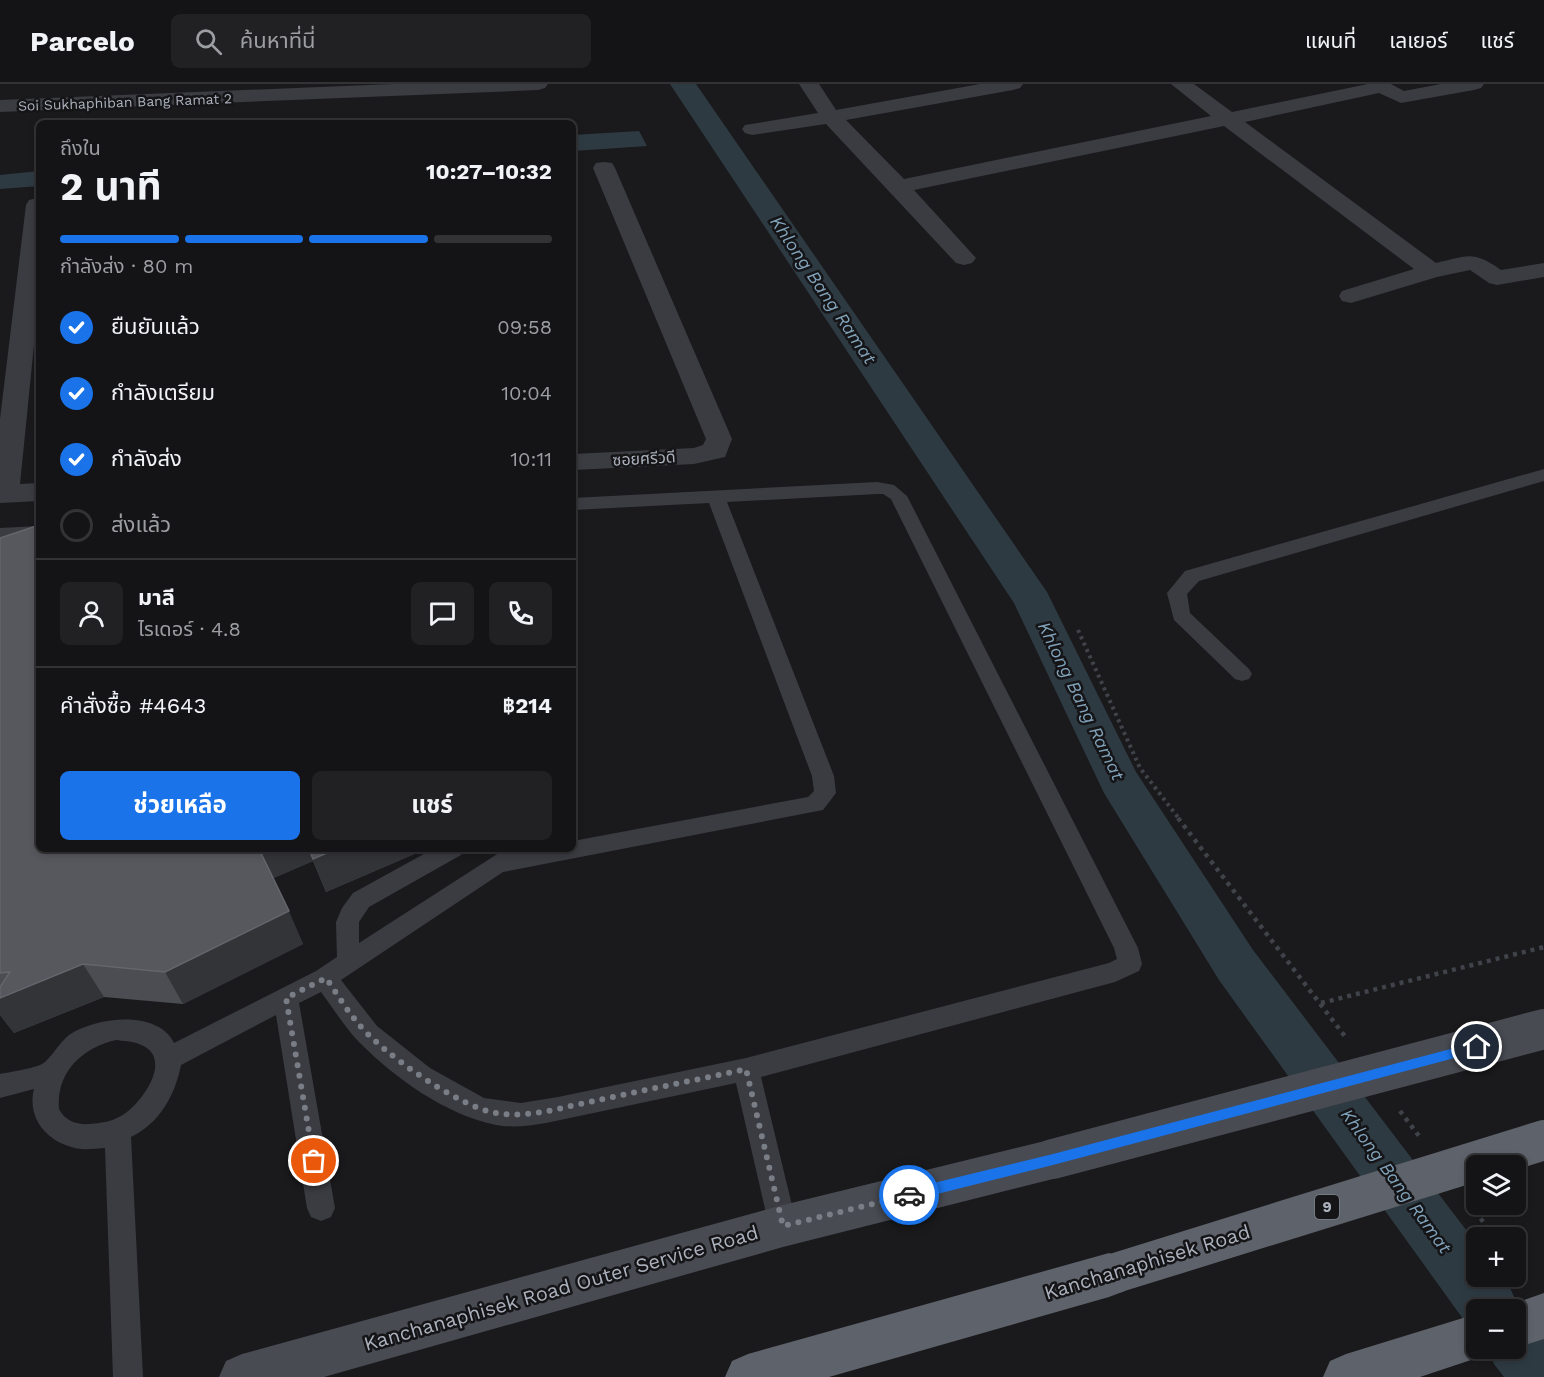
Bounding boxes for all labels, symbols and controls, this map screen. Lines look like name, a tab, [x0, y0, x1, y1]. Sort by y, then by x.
search box	[171, 14, 591, 68]
text: Parcelo	[30, 25, 135, 58]
icon: search	[192, 25, 225, 58]
text: ค้นหาที่นี่	[240, 28, 316, 53]
text: แผนที่	[1305, 28, 1356, 53]
text: เลเยอร์	[1389, 28, 1448, 53]
text: แชร์	[1481, 28, 1514, 53]
street label: Soi Sukhaphiban Bang Ramat 2	[18, 90, 232, 114]
text: ถึงใน	[60, 136, 101, 160]
text: 10:27–10:32	[426, 159, 552, 184]
text: 2 นาที	[60, 164, 162, 209]
water label: Khlong Bang Ramat	[766, 212, 881, 368]
text: กำลังส่ง · 80 m	[60, 254, 193, 278]
icon: check	[60, 311, 93, 344]
text: ยืนยันแล้ว	[111, 314, 200, 339]
text: 09:58	[497, 315, 552, 339]
icon: check	[60, 377, 93, 410]
text: กำลังเตรียม	[111, 380, 215, 405]
text: 10:04	[501, 381, 552, 405]
icon: check	[60, 443, 93, 476]
text: กำลังส่ง	[111, 446, 182, 471]
text: 10:11	[510, 447, 552, 471]
street label: ซอยศรีวดี	[612, 447, 676, 470]
text: ส่งแล้ว	[111, 512, 171, 537]
button: person	[60, 582, 123, 645]
button: chat	[411, 582, 474, 645]
button: phone	[489, 582, 552, 645]
text: มาลี	[138, 585, 175, 610]
text: ไรเดอร์ · 4.8	[138, 617, 241, 641]
water label: Khlong Bang Ramat	[1034, 618, 1129, 784]
text: คำสั่งซื้อ #4643	[60, 693, 206, 718]
text: ฿214	[502, 693, 552, 718]
button: ช่วยเหลือ	[60, 771, 300, 840]
button: แชร์	[312, 771, 552, 840]
pin	[1451, 1021, 1502, 1072]
icon: home	[1460, 1030, 1493, 1063]
water label: Khlong Bang Ramat	[1337, 1104, 1456, 1258]
pin	[288, 1135, 339, 1186]
icon: bag	[297, 1144, 330, 1177]
map controls	[1466, 1155, 1526, 1359]
button: layers	[1466, 1155, 1526, 1215]
courier	[879, 1165, 939, 1225]
icon: car	[893, 1179, 926, 1212]
road number: 9	[1315, 1195, 1339, 1219]
street label: Kanchanaphisek Road	[1041, 1219, 1253, 1305]
street label: Kanchanaphisek Road Outer Service Road	[361, 1220, 761, 1356]
button: +	[1466, 1227, 1526, 1287]
button: −	[1466, 1299, 1526, 1359]

